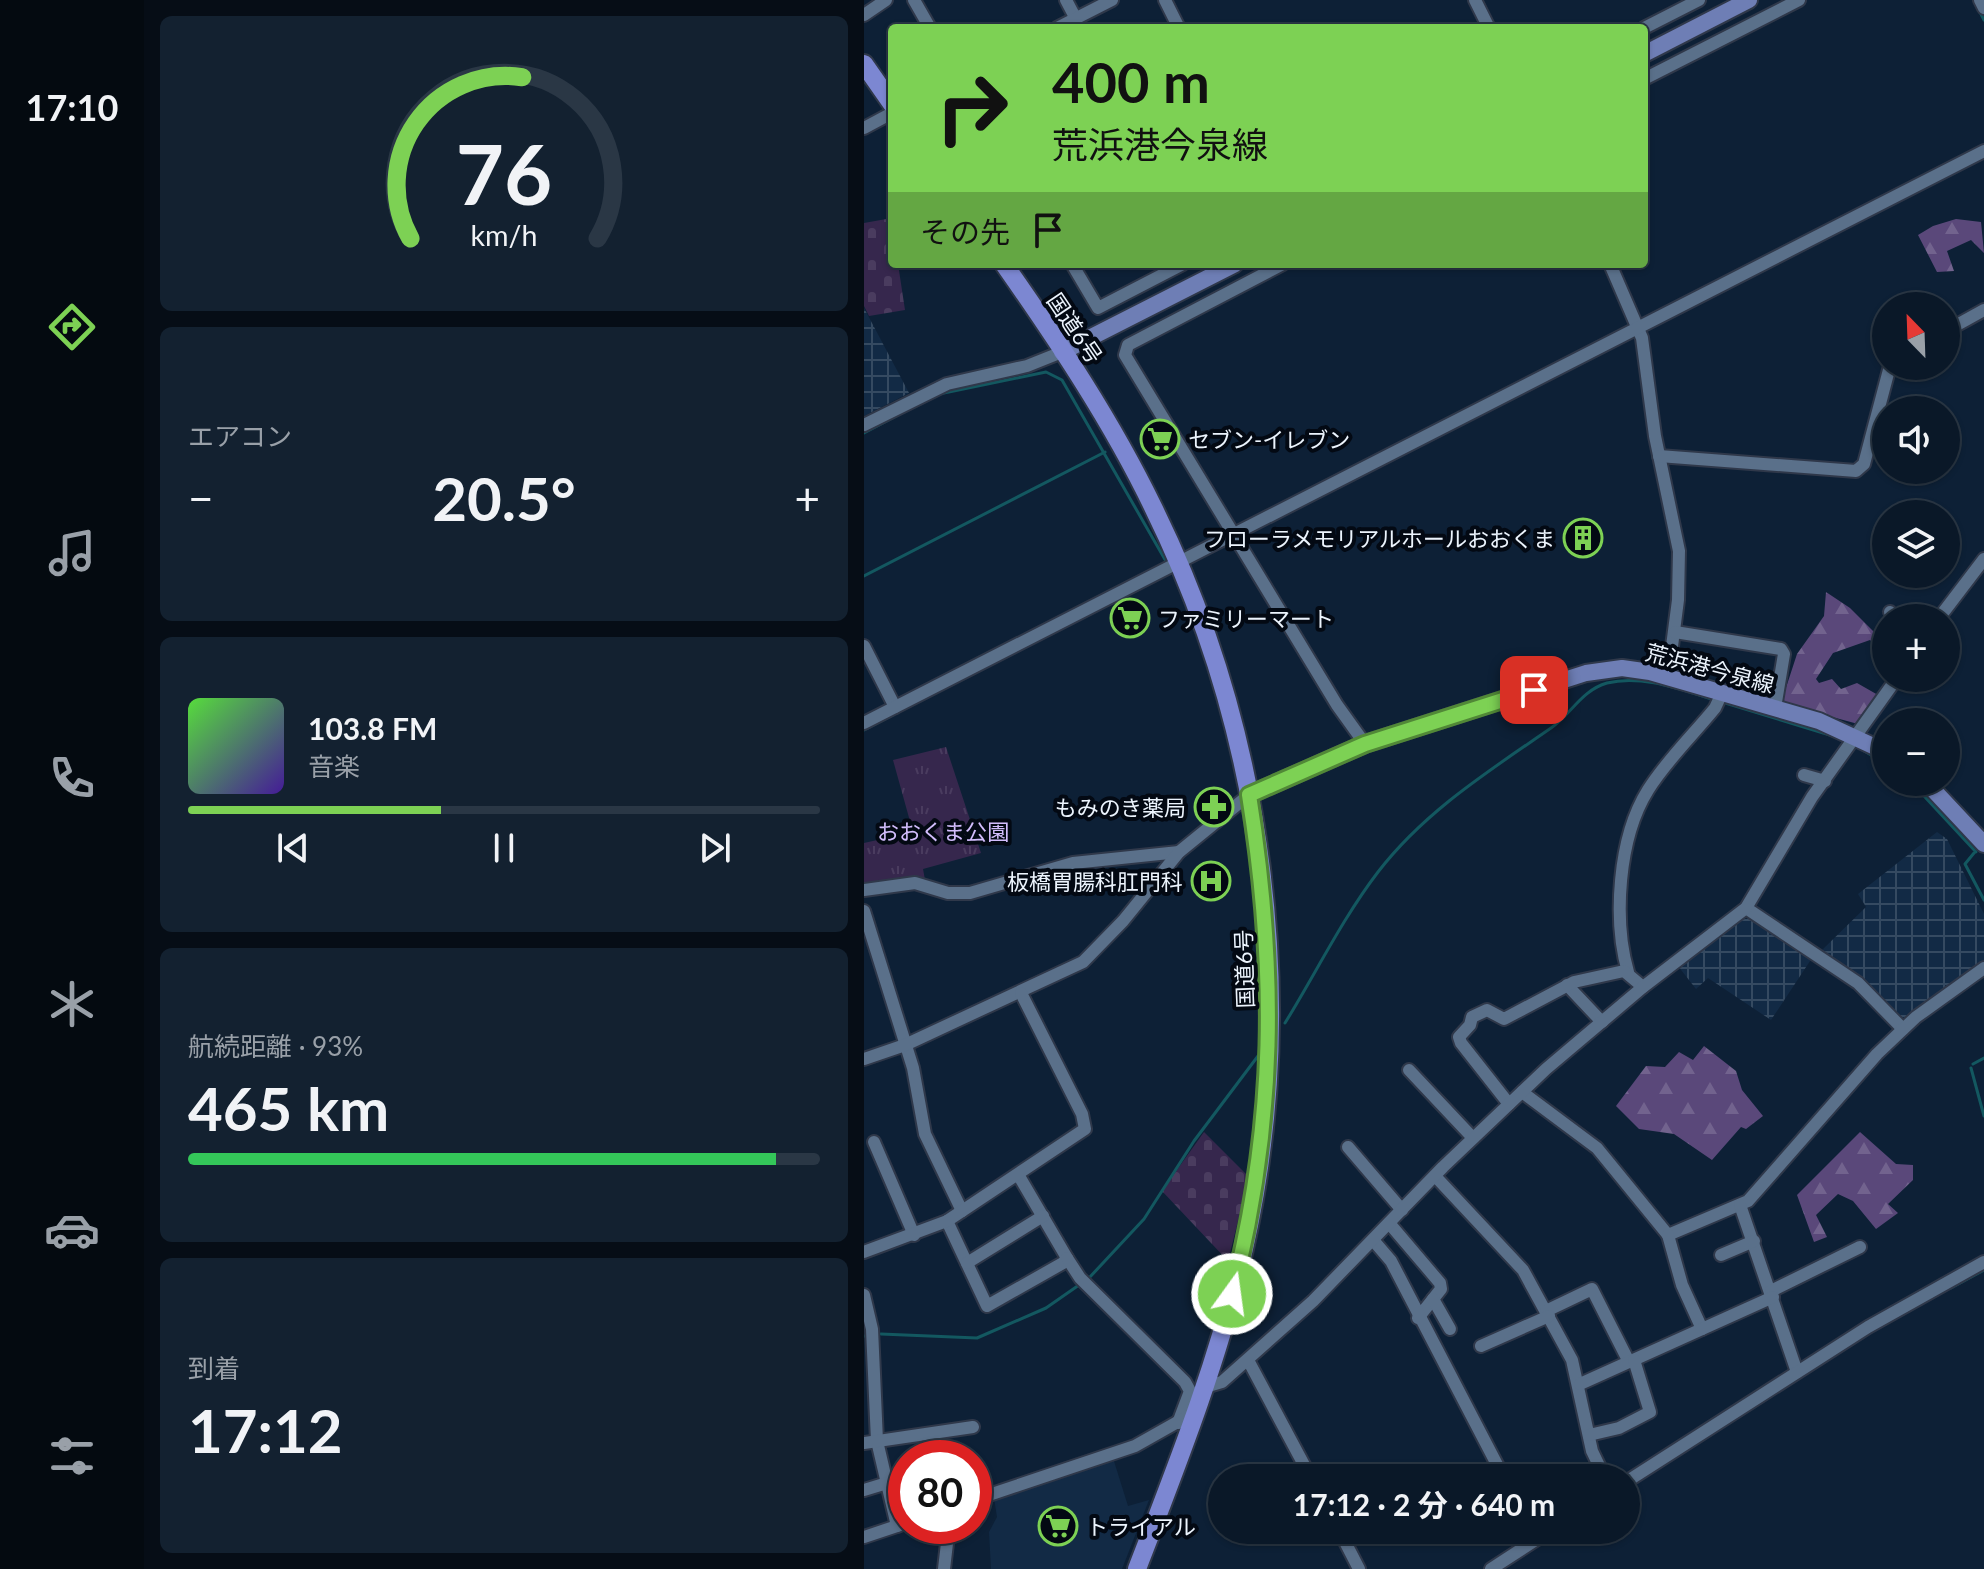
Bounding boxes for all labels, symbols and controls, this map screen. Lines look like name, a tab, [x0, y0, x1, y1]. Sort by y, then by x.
text: 400 m	[1052, 48, 1210, 115]
icon: right	[920, 56, 1024, 160]
text: 17:10	[26, 85, 118, 129]
text: 荒浜港今泉線	[1052, 122, 1268, 166]
text: 76	[456, 123, 552, 223]
icon: arrive	[1026, 208, 1070, 252]
text: その先	[920, 213, 1010, 249]
text: km/h	[471, 218, 537, 252]
street label: 国道6号	[1042, 288, 1108, 368]
north arrow	[1872, 292, 1960, 380]
map controls	[1872, 292, 1960, 796]
icon: directions	[44, 299, 100, 355]
button: sound	[1872, 396, 1960, 484]
supermarket icon: セブン-イレブン	[1139, 418, 1181, 460]
text: エアコン	[188, 420, 292, 452]
place label: セブン-イレブン	[1188, 426, 1350, 453]
text: 20.5°	[432, 462, 576, 534]
text: −	[188, 472, 214, 524]
text: +	[794, 472, 820, 524]
button: layers	[1872, 500, 1960, 588]
building icon: フローラメモリアルホールおおくま	[1562, 517, 1604, 559]
icon: music	[44, 525, 100, 581]
place label: フローラメモリアルホールおおくま	[1204, 525, 1555, 552]
supermarket icon: ファミリーマート	[1109, 597, 1151, 639]
button: +	[1872, 604, 1960, 692]
place label: ファミリーマート	[1158, 605, 1334, 632]
street label: 荒浜港今泉線	[1643, 638, 1777, 698]
pin	[1500, 656, 1568, 724]
icon: arrive	[1512, 668, 1556, 712]
button: −	[1872, 708, 1960, 796]
text: 103.8 FM	[308, 710, 437, 746]
icon: phone	[44, 750, 100, 806]
text: 音楽	[308, 750, 360, 782]
pharmacy icon: もみのき薬局	[1193, 786, 1235, 828]
place label: もみのき薬局	[1055, 794, 1186, 821]
park label: おおくま公園	[877, 818, 1009, 845]
icon: previous	[271, 826, 315, 870]
icon: pause	[482, 826, 526, 870]
icon: next	[693, 826, 737, 870]
hospital icon: 板橋胃腸科肛門科	[1190, 860, 1232, 902]
place label: 板橋胃腸科肛門科	[1007, 868, 1183, 895]
street label: 国道6号	[1229, 929, 1259, 1009]
icon: climate	[44, 976, 100, 1032]
text: 航続距離 · 93%	[188, 1030, 363, 1062]
text: 465 km	[188, 1072, 389, 1144]
icon: car	[44, 1202, 100, 1258]
position arrow	[1190, 1252, 1274, 1336]
text: 到着	[188, 1352, 240, 1384]
text: 17:12	[188, 1394, 343, 1466]
icon: filters	[44, 1428, 100, 1484]
speed limit sign: 80	[888, 1440, 992, 1544]
text: 17:12 · 2 分 · 640 m	[1293, 1486, 1555, 1522]
supermarket icon: トライアル	[1037, 1505, 1079, 1547]
place label: トライアル	[1086, 1513, 1196, 1540]

